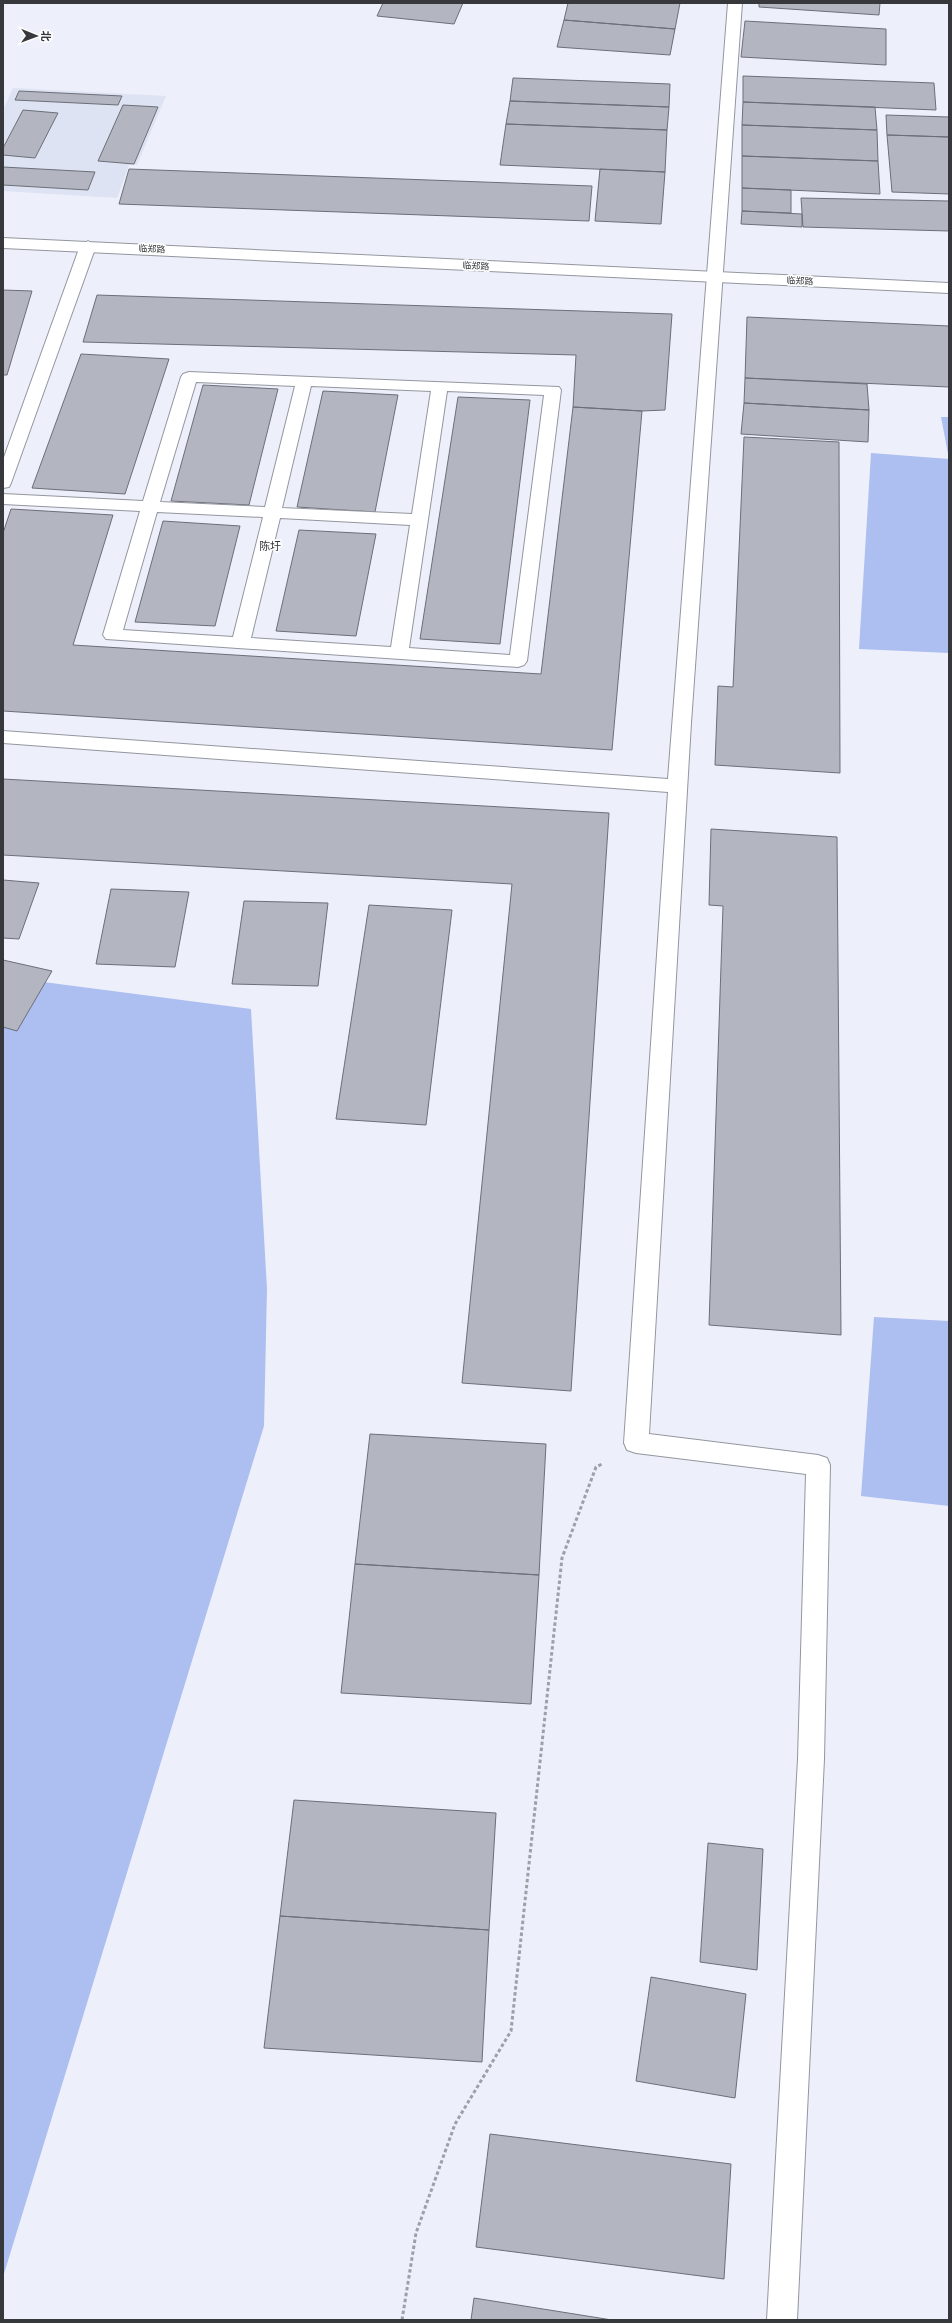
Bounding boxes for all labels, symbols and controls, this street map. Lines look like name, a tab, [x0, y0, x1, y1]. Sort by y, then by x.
north arrow	[16, 16, 56, 56]
text: 北	[39, 31, 53, 42]
street label: 临郑路	[138, 242, 166, 256]
street label: 临郑路	[462, 259, 490, 273]
street label: 临郑路	[786, 274, 814, 288]
district label: 陈圩	[259, 539, 281, 553]

